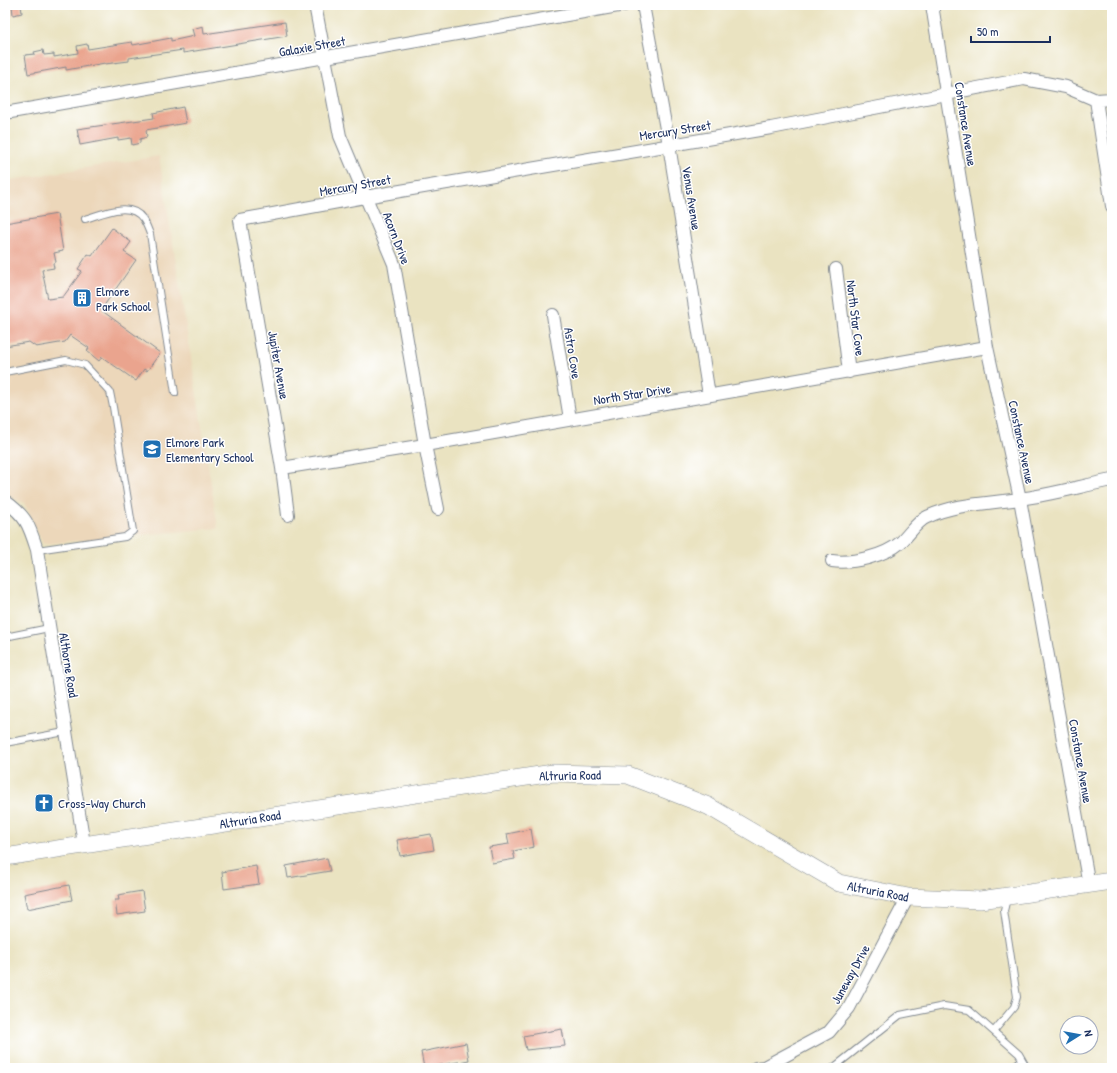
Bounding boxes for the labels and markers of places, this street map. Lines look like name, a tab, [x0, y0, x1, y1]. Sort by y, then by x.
place label: Elmore Park School	[96, 282, 152, 315]
building icon: Elmore Park School	[71, 287, 93, 309]
place label: Elmore Park Elementary School	[166, 433, 254, 466]
school or university icon: Elmore Park Elementary School	[141, 438, 163, 460]
church icon: Cross-Way Church	[33, 792, 55, 814]
place label: Cross-Way Church	[58, 794, 146, 812]

